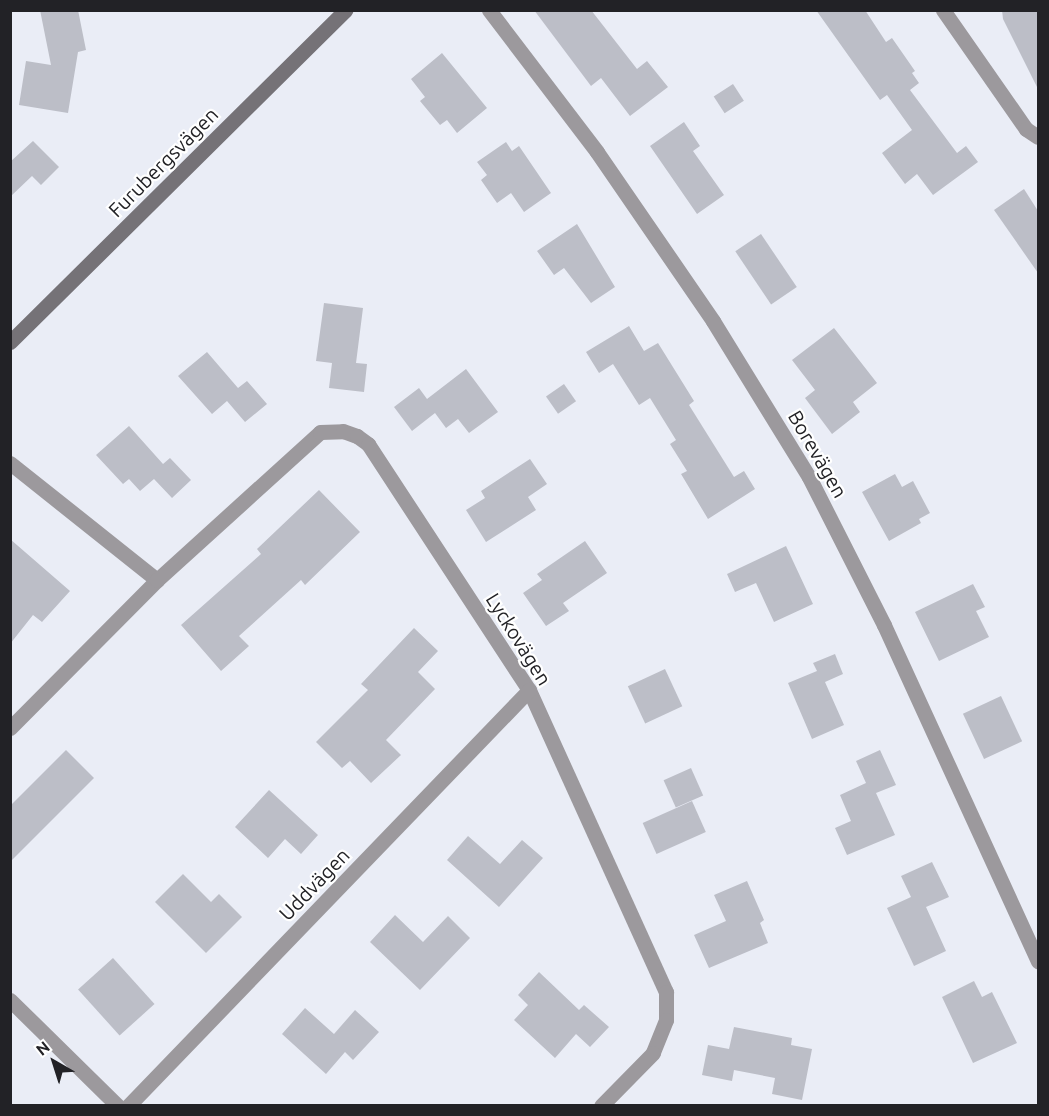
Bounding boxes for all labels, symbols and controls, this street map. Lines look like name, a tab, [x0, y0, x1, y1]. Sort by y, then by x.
street label: Furubergsvägen	[103, 102, 223, 222]
street label: Borevägen	[783, 406, 853, 502]
street label: Lyckovägen	[481, 588, 557, 690]
street label: Uddvägen	[274, 843, 354, 925]
north arrow	[24, 1032, 84, 1092]
text: N	[32, 1037, 53, 1059]

